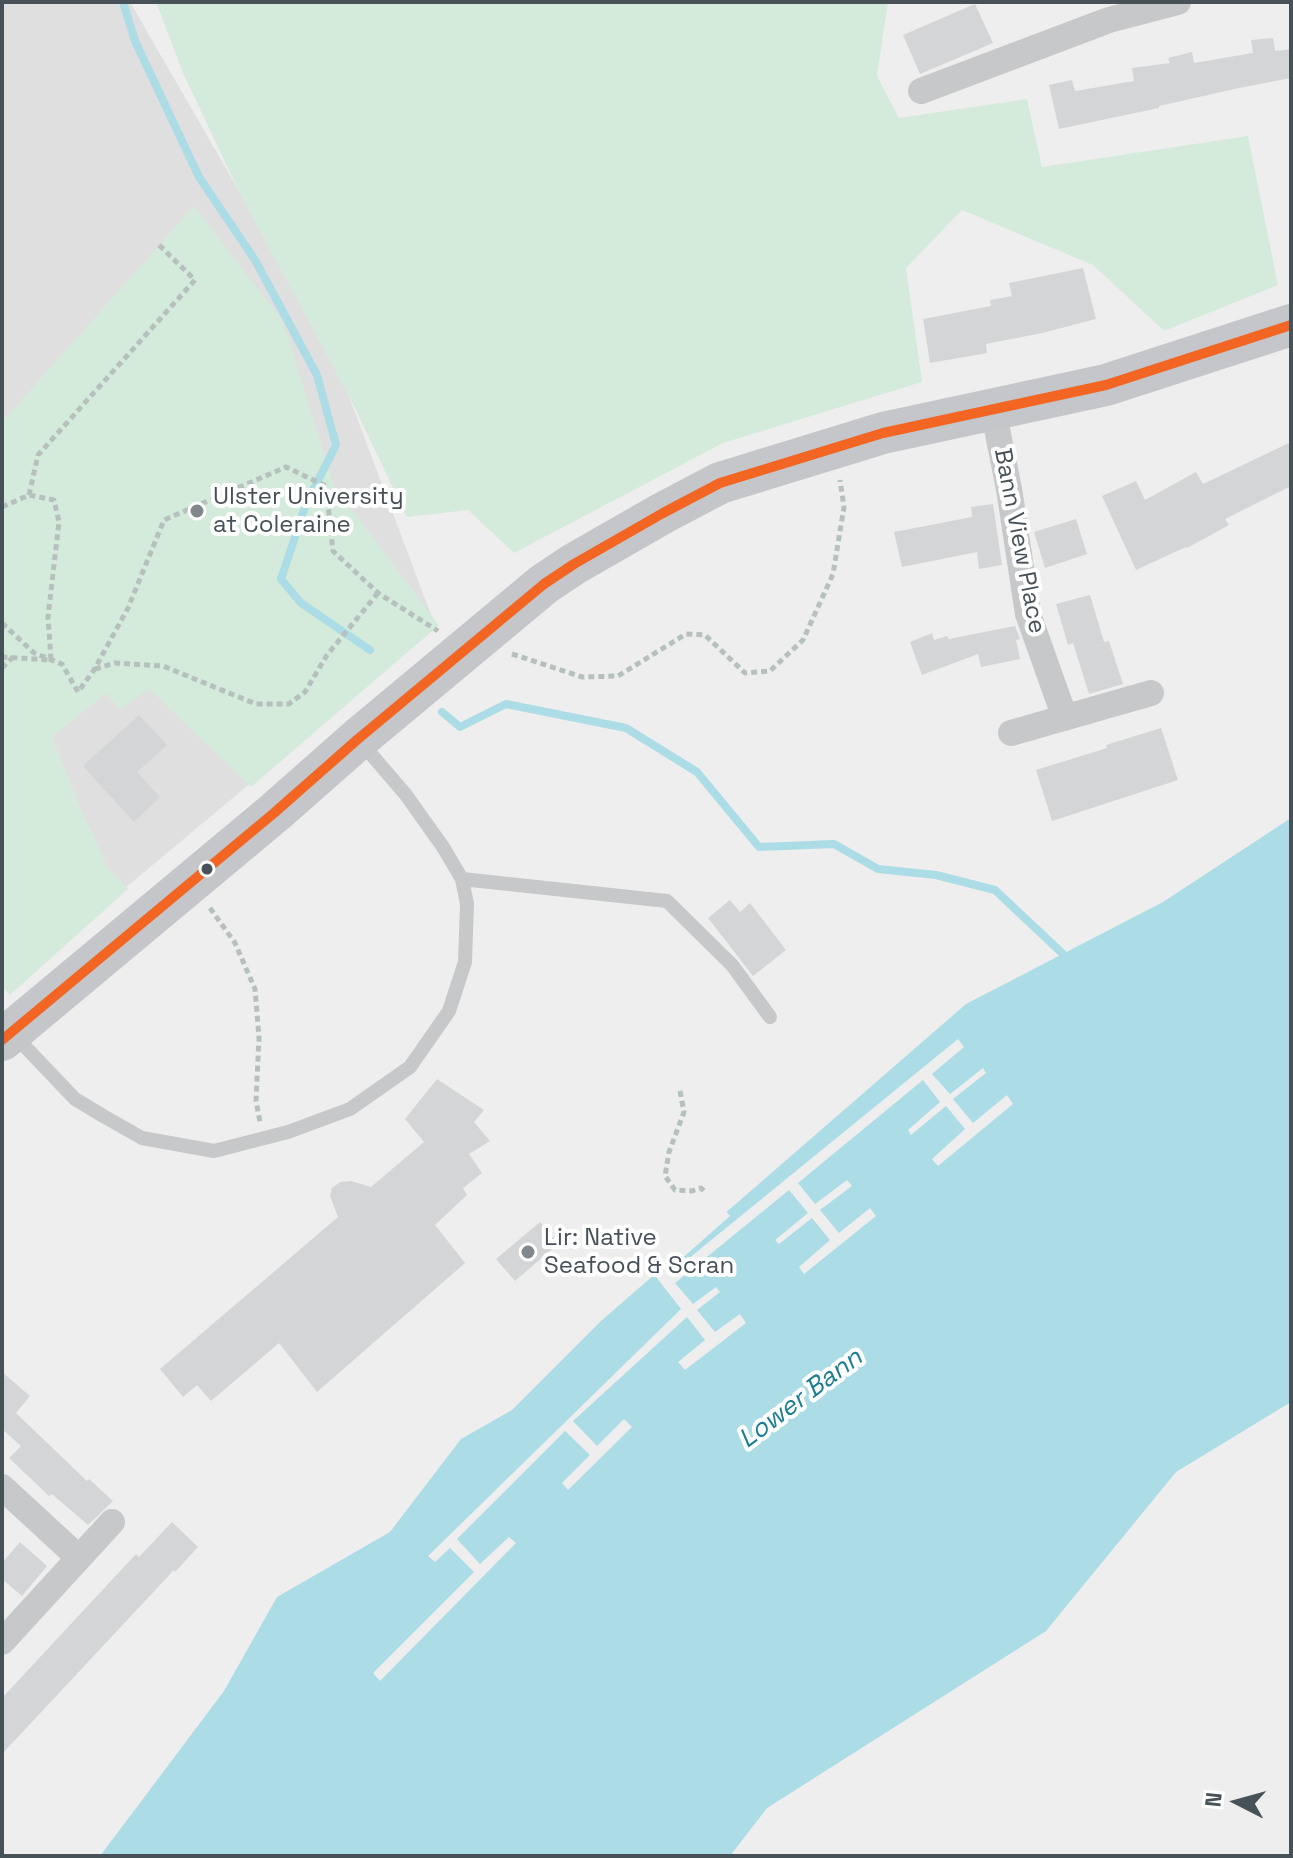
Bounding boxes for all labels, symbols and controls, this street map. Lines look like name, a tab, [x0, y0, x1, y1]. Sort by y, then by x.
street label: Bann View Place	[987, 446, 1051, 636]
place label: Ulster University at Coleraine	[213, 483, 404, 539]
marker: Ulster University at Coleraine	[188, 502, 206, 520]
unlabelled marker	[199, 861, 215, 877]
place label: Lir: Native Seafood & Scran	[544, 1224, 734, 1280]
marker: Lir: Native Seafood & Scran	[519, 1243, 537, 1261]
water label: Lower Bann	[733, 1342, 869, 1456]
north arrow	[1197, 1762, 1277, 1842]
text: N	[1198, 1791, 1228, 1808]

